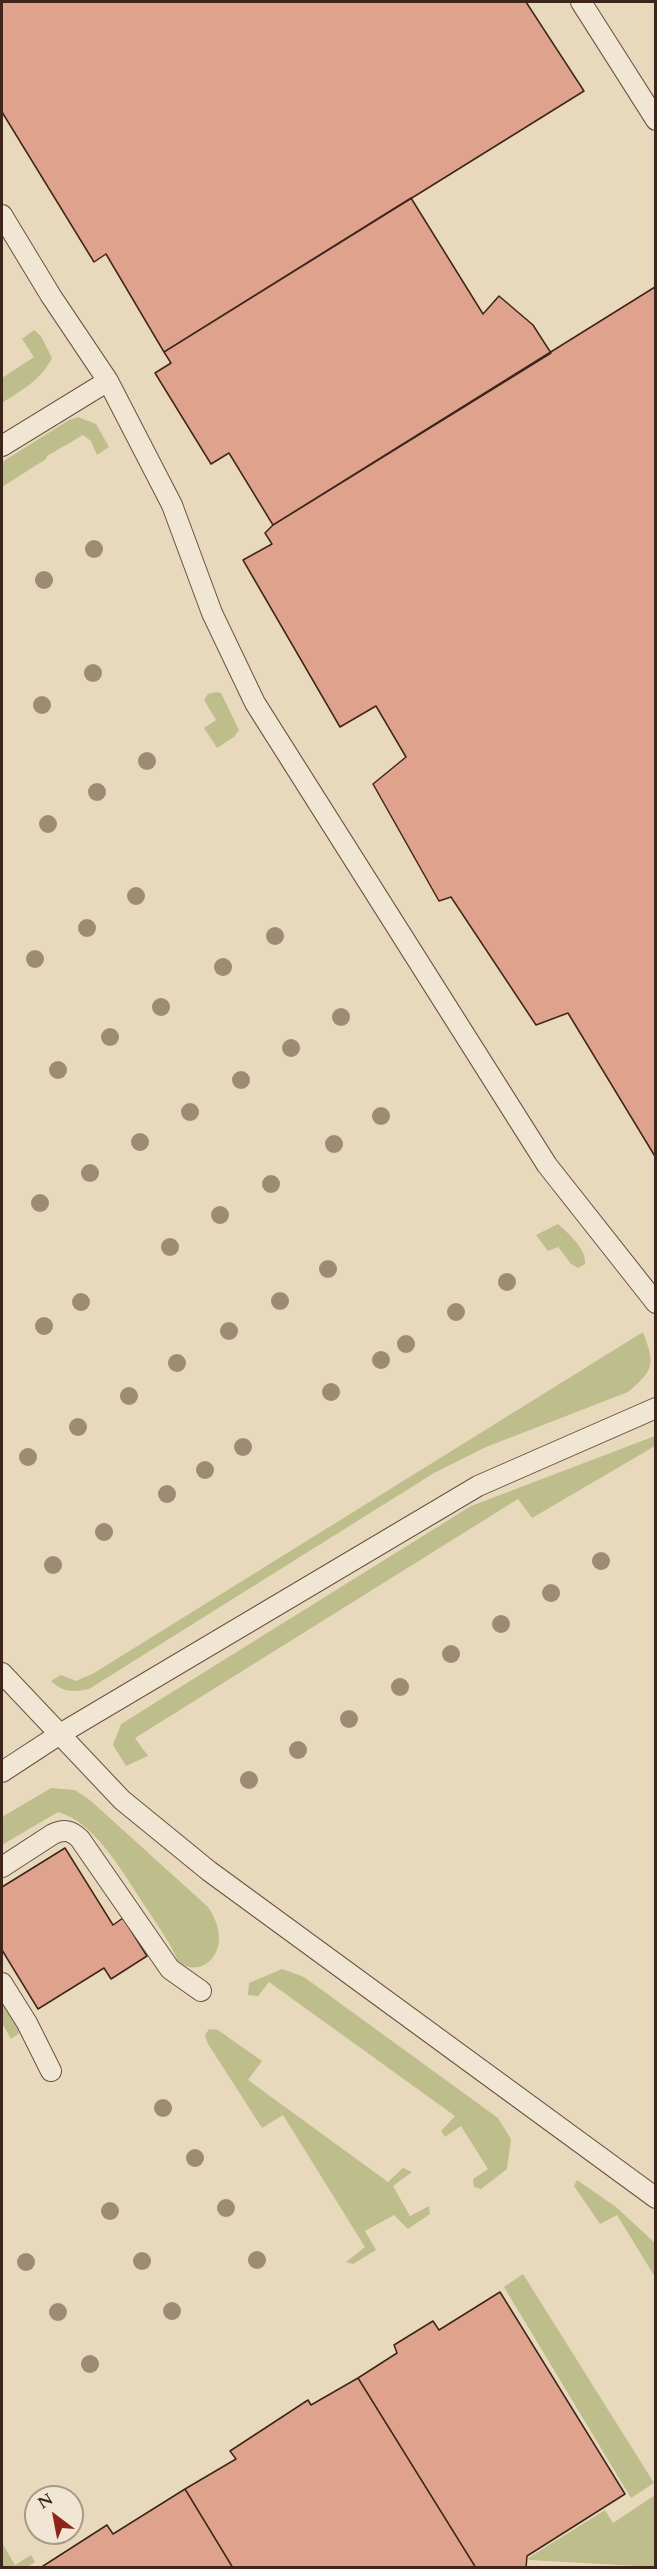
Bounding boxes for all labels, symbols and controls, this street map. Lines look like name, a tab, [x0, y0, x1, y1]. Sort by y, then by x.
north arrow	[24, 2485, 84, 2545]
text: N	[34, 2488, 57, 2514]

